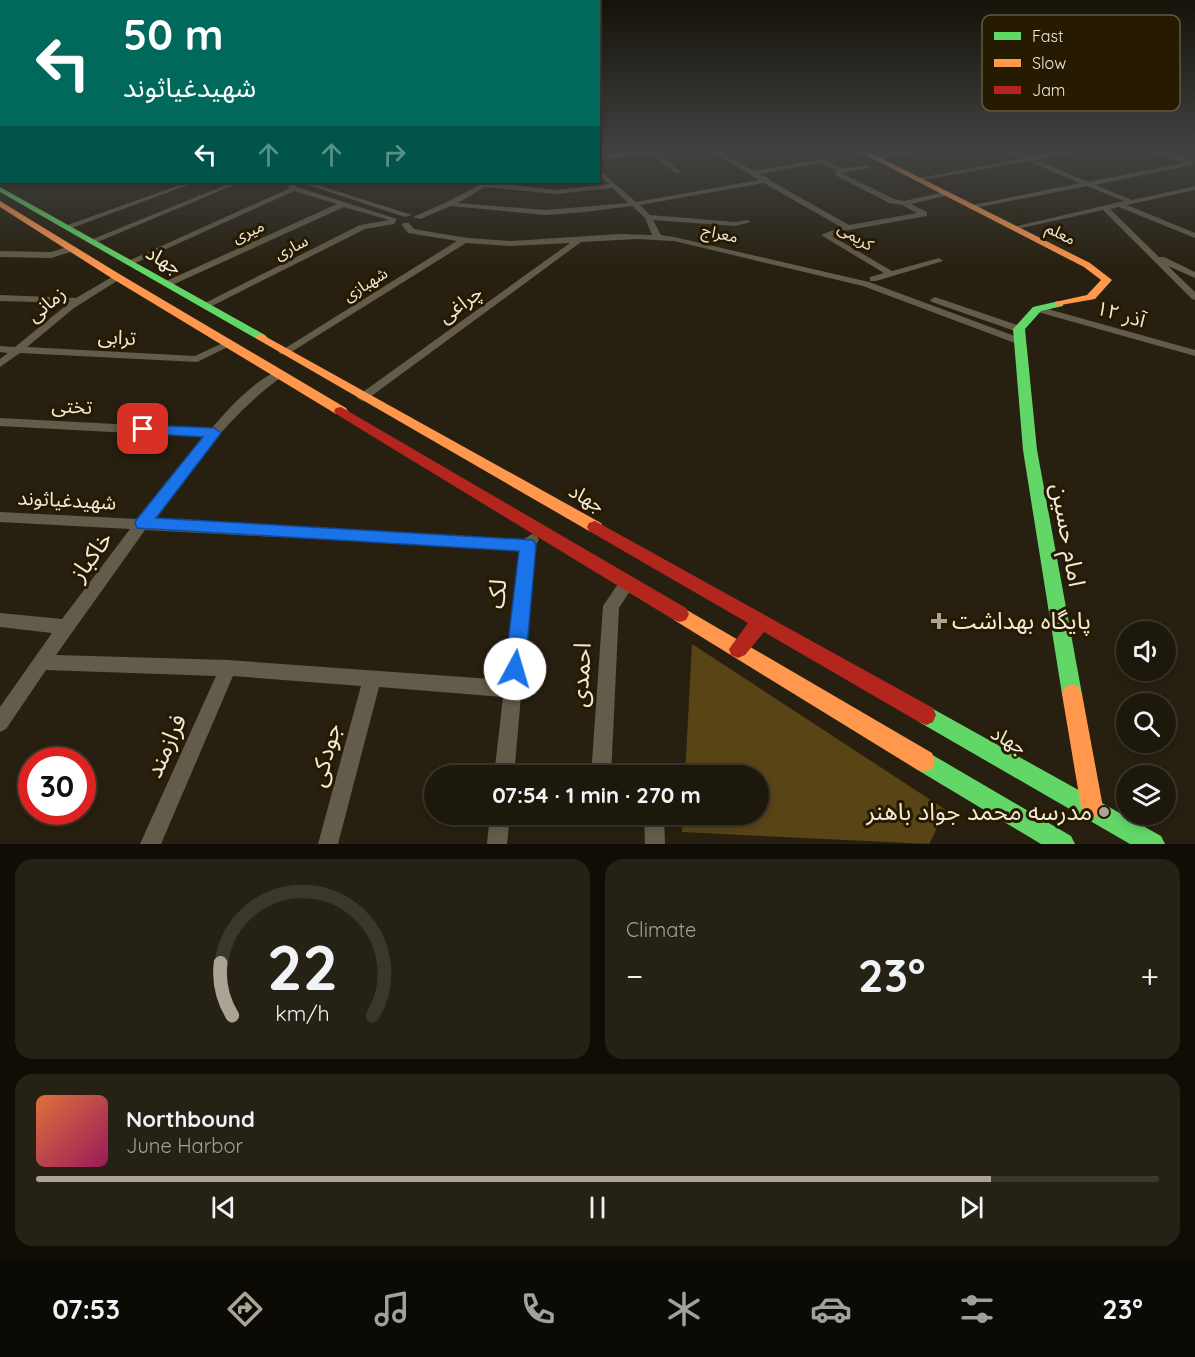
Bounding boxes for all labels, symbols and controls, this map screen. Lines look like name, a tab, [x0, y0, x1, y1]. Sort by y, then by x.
text: 50 m	[123, 8, 223, 61]
legend	[982, 15, 1180, 111]
icon: left	[24, 24, 102, 102]
text: Fast	[1032, 26, 1063, 46]
text: Slow	[1032, 53, 1066, 73]
text: شهید‌غیاثوند	[123, 70, 256, 104]
text: Jam	[1032, 80, 1065, 100]
icon: left	[189, 138, 222, 171]
icon: ahead	[252, 138, 285, 171]
icon: ahead	[315, 138, 348, 171]
icon: right	[378, 138, 411, 171]
street label: میری	[229, 215, 267, 247]
street label: کریمی	[834, 217, 878, 255]
street label: معلم	[1041, 217, 1079, 252]
street label: معراج	[699, 219, 740, 250]
street label: ساری	[271, 230, 311, 264]
street label: جهاد	[142, 239, 187, 280]
street label: شهبازی	[339, 263, 391, 305]
street label: چراغی	[433, 279, 487, 329]
street label: زمانی	[21, 280, 70, 327]
street label: ۱۲ آذر	[1094, 295, 1150, 333]
street label: ترابی	[97, 323, 137, 350]
street label: تختی	[51, 392, 93, 419]
pin	[117, 403, 168, 454]
icon: arrive	[126, 412, 159, 445]
street label: جهاد	[565, 477, 610, 518]
street label: امام حسین	[1041, 481, 1093, 590]
street label: شهید‌غیاثوند	[17, 484, 117, 515]
street label: خاکباز	[61, 524, 119, 587]
street label: لک	[480, 578, 512, 610]
place label: پایگاه بهداشت	[952, 605, 1091, 636]
marker: پایگاه بهداشت	[930, 612, 948, 630]
map controls	[1116, 621, 1176, 825]
button: sound	[1116, 621, 1176, 681]
position arrow	[483, 637, 547, 701]
street label: احمدی	[563, 642, 597, 708]
button: search	[1116, 693, 1176, 753]
street label: فرازمند	[138, 709, 192, 782]
street label: جودکی	[301, 720, 347, 790]
street label: جهاد	[987, 720, 1032, 760]
speed limit sign: 30	[18, 747, 96, 825]
button: layers	[1116, 765, 1176, 825]
text: 07:54 · 1 min · 270 m	[492, 781, 701, 809]
place label: مدرسه محمد جواد باهنر	[865, 796, 1092, 826]
marker: مدرسه محمد جواد باهنر	[1097, 805, 1111, 819]
text: Climate	[626, 917, 696, 942]
text: 22	[267, 928, 338, 1006]
text: 23°	[858, 947, 926, 1003]
text: −	[626, 955, 643, 996]
text: +	[1140, 955, 1159, 996]
text: km/h	[275, 1000, 330, 1026]
text: Northbound	[126, 1105, 255, 1133]
text: June Harbor	[126, 1133, 243, 1158]
icon: previous	[207, 1191, 240, 1224]
icon: pause	[581, 1191, 614, 1224]
icon: next	[955, 1191, 988, 1224]
icon: directions	[224, 1288, 266, 1330]
icon: music	[371, 1288, 413, 1330]
icon: phone	[517, 1288, 559, 1330]
icon: climate	[663, 1288, 705, 1330]
icon: car	[810, 1288, 852, 1330]
icon: filters	[956, 1288, 998, 1330]
text: 07:53	[52, 1292, 120, 1326]
text: 23°	[1102, 1292, 1143, 1326]

